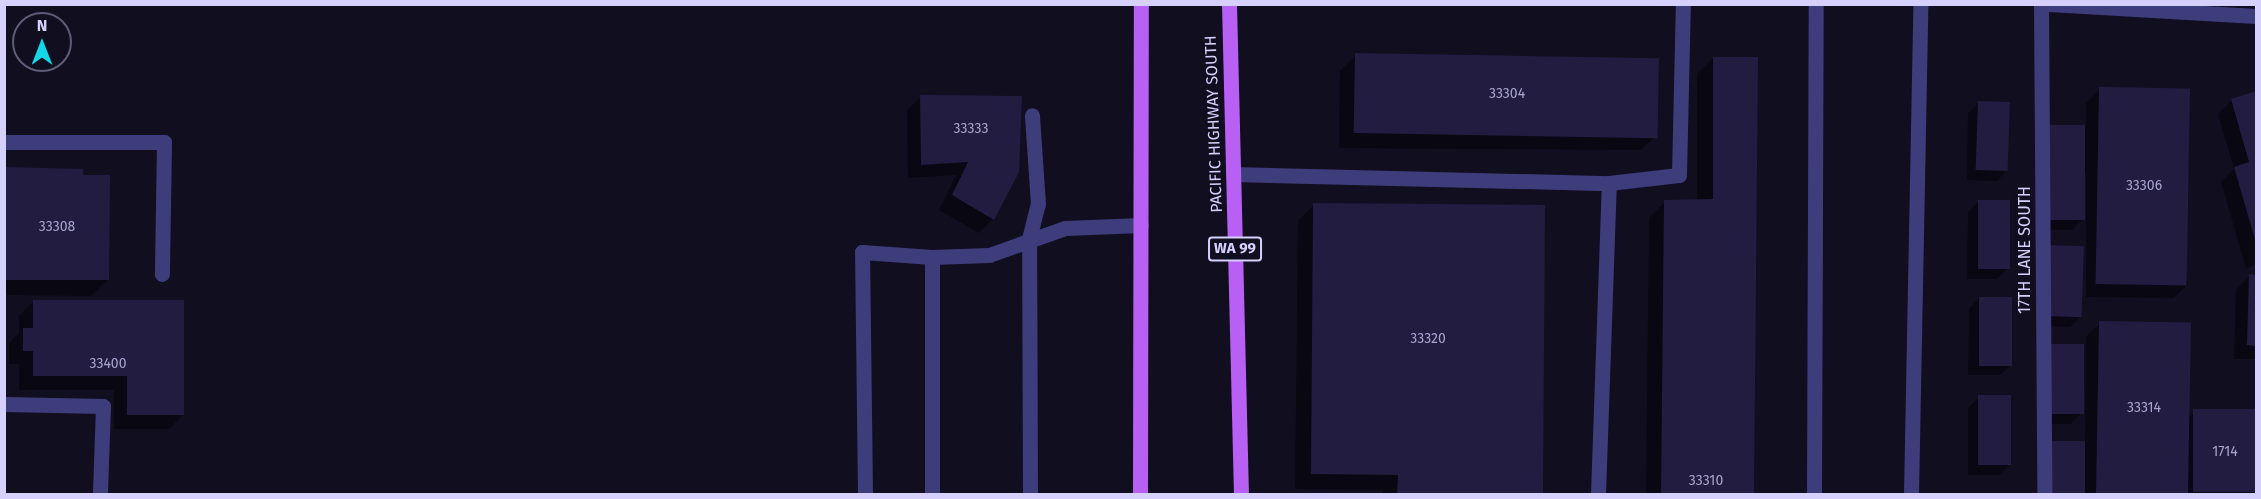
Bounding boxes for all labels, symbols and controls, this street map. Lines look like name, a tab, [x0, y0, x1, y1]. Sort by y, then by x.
north arrow	[12, 12, 72, 72]
text: N	[37, 16, 47, 35]
street label: PACIFIC HIGHWAY SOUTH	[1201, 35, 1227, 213]
house number: 33304	[1489, 86, 1525, 102]
house number: 33333	[954, 121, 988, 137]
house number: 33306	[2126, 178, 2162, 194]
street label: 17TH LANE SOUTH	[2015, 186, 2035, 314]
house number: 33308	[39, 219, 75, 235]
road number: WA 99	[1208, 237, 1262, 261]
house number: 33320	[1410, 331, 1446, 347]
house number: 33400	[90, 356, 126, 372]
house number: 33314	[2127, 400, 2161, 416]
house number: 1714	[2212, 444, 2238, 460]
house number: 33310	[1689, 473, 1723, 489]

